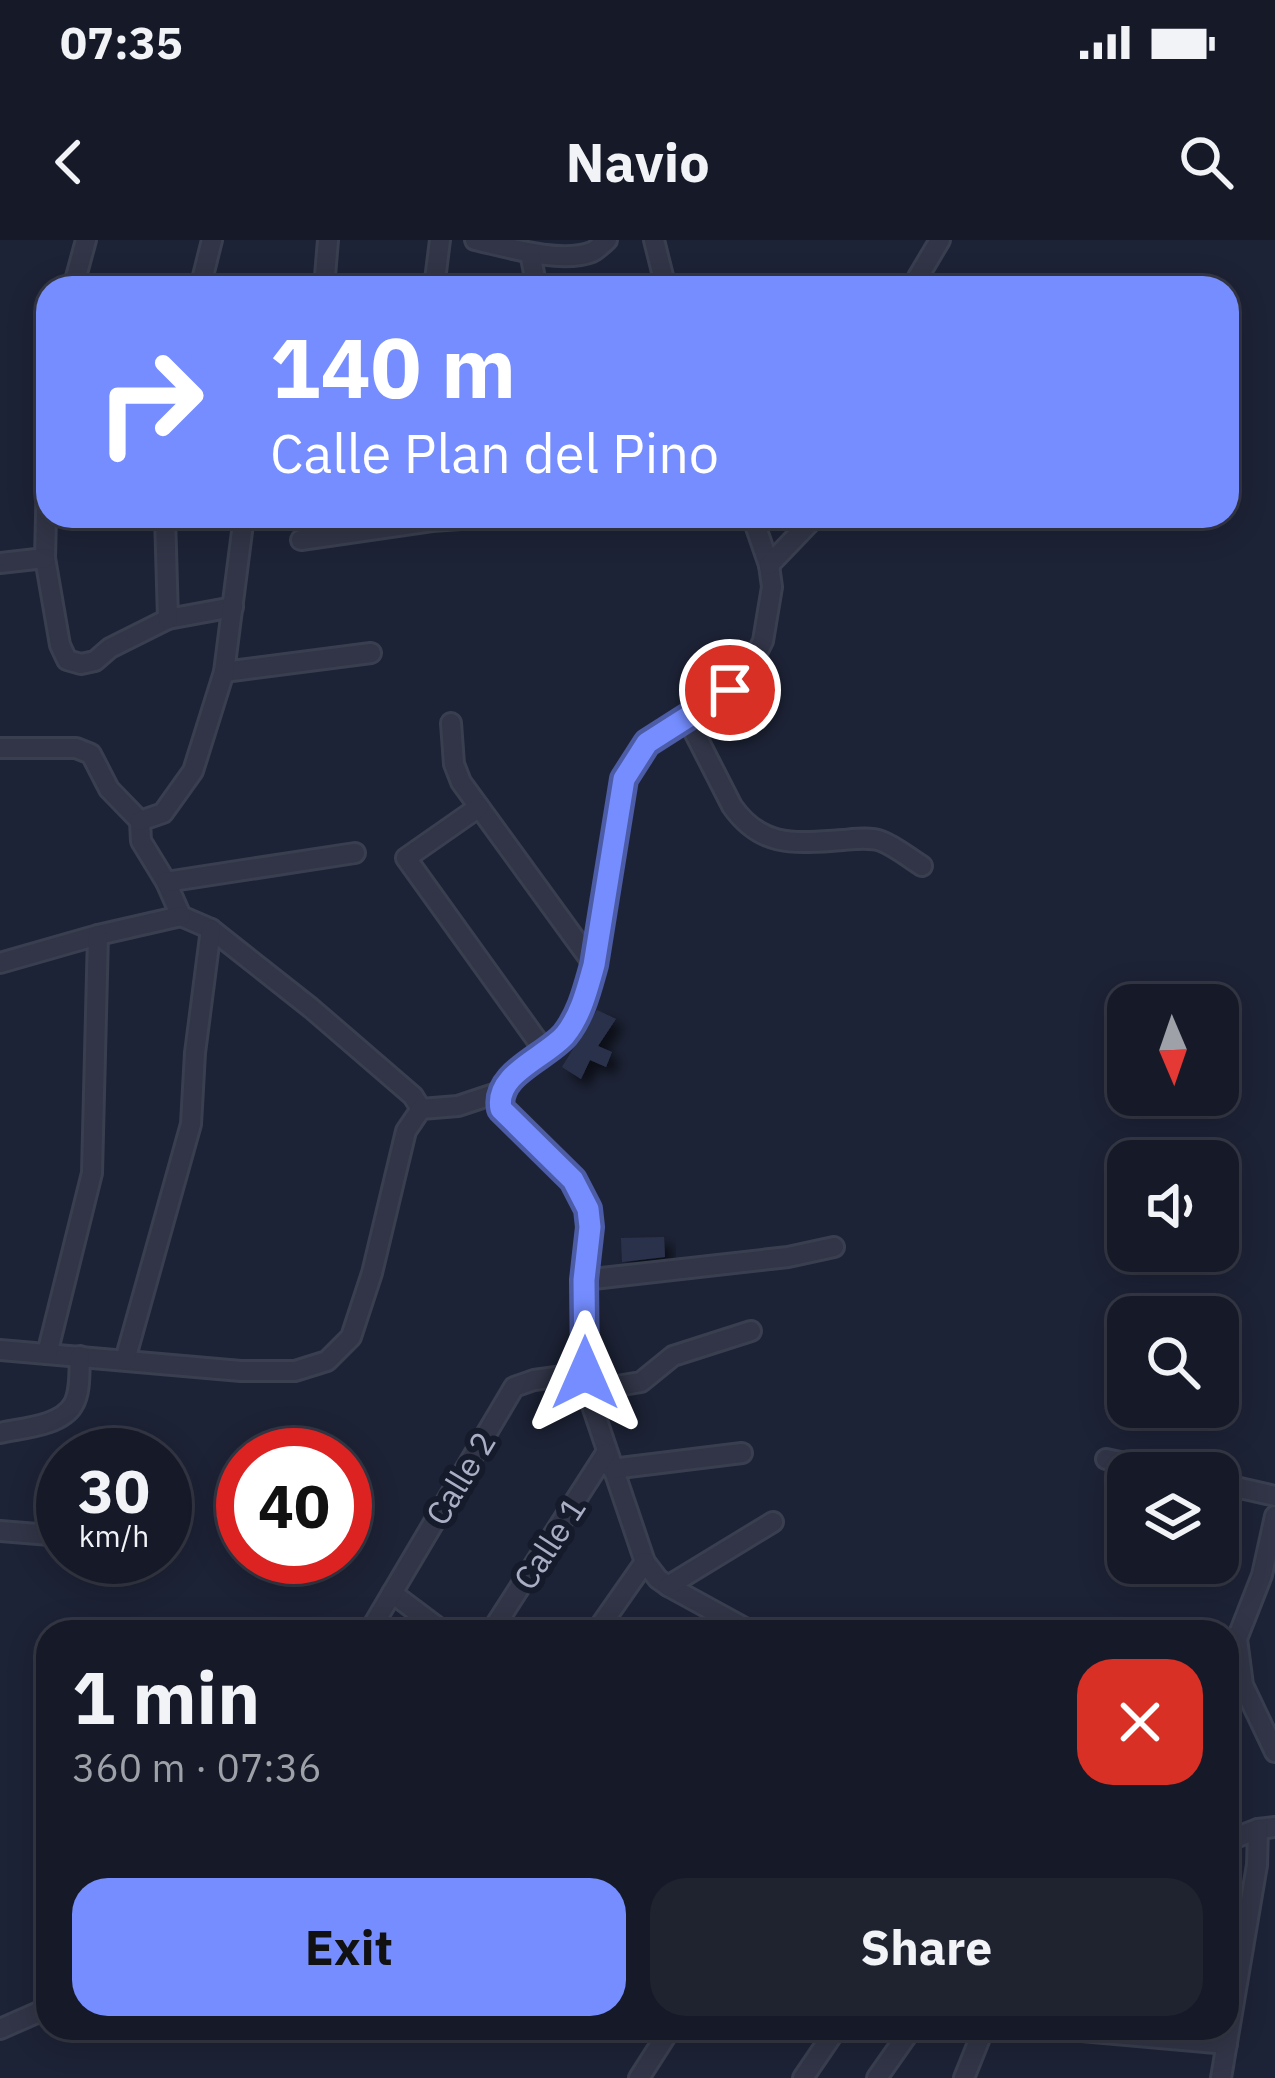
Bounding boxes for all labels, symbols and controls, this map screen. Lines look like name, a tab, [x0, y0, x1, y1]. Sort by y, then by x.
text: 07:35	[60, 13, 183, 71]
text: Navio	[565, 127, 710, 197]
icon: back	[36, 129, 102, 195]
icon: search	[1173, 129, 1239, 195]
text: 140 m	[270, 312, 516, 421]
icon: right	[72, 324, 228, 480]
text: Calle Plan del Pino	[270, 418, 719, 488]
pin	[679, 639, 781, 741]
icon: arrive	[697, 657, 763, 723]
north arrow	[1107, 984, 1239, 1116]
map controls	[1107, 984, 1239, 1584]
button: sound	[1107, 1140, 1239, 1272]
button: search	[1107, 1296, 1239, 1428]
position arrow	[522, 1310, 648, 1436]
street label: Calle 2	[415, 1423, 505, 1533]
speed limit sign: 40	[216, 1428, 372, 1584]
text: 30	[78, 1451, 150, 1530]
button: layers	[1107, 1452, 1239, 1584]
street label: Calle 1	[503, 1489, 595, 1597]
text: km/h	[79, 1516, 149, 1555]
text: 1 min	[72, 1650, 260, 1744]
button: close	[1077, 1659, 1203, 1785]
text: 360 m · 07:36	[72, 1742, 322, 1793]
button: Exit	[72, 1878, 626, 2016]
button: Share	[650, 1878, 1203, 2016]

